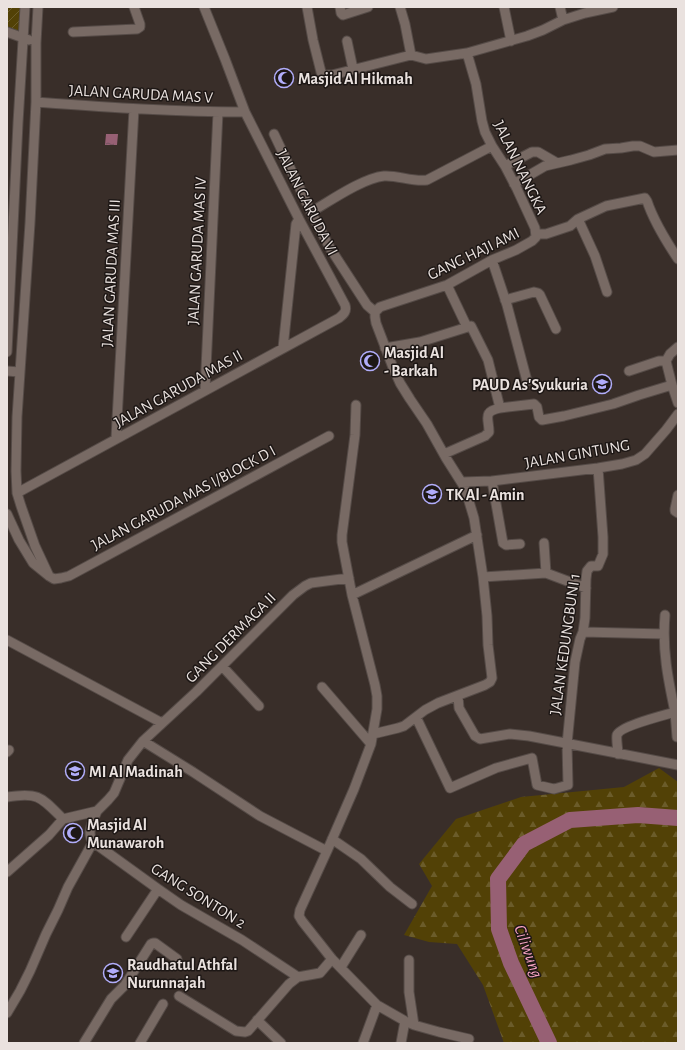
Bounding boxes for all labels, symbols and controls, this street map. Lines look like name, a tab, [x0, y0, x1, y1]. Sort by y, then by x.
mosque icon: Masjid Al Hikmah	[273, 67, 295, 89]
place label: Masjid Al Hikmah	[298, 71, 413, 88]
street label: JALAN GARUDA MAS V	[69, 82, 213, 106]
street label: JALAN NANGKA	[491, 118, 550, 217]
street label: JALAN GARUDA VI	[274, 147, 341, 258]
street label: JALAN GARUDA MAS IV	[185, 177, 209, 325]
street label: JALAN GARUDA MAS III	[99, 199, 123, 347]
street label: GANG HAJI AMI	[425, 225, 522, 283]
place label: Masjid Al - Barkah	[384, 345, 444, 379]
street label: JALAN GARUDA MAS II	[112, 347, 245, 431]
mosque icon: Masjid Al - Barkah	[359, 350, 381, 372]
school or university icon: PAUD As'Syukuria	[591, 373, 613, 395]
place label: PAUD As'Syukuria	[472, 377, 588, 394]
street label: JALAN GINTUNG	[523, 437, 631, 471]
street label: JALAN GARUDA MAS I/BLOCK D I	[89, 442, 278, 553]
school or university icon: TK Al - Amin	[421, 483, 443, 505]
place label: TK Al - Amin	[446, 487, 524, 503]
street label: JALAN KEDUNGBUNI 1	[547, 572, 583, 716]
street label: GANG DERMAGA II	[182, 589, 279, 686]
school or university icon: MI Al Madinah	[64, 760, 86, 782]
place label: MI Al Madinah	[89, 764, 183, 780]
place label: Masjid Al Munawaroh	[87, 817, 164, 851]
mosque icon: Masjid Al Munawaroh	[62, 822, 84, 844]
street label: GANG SONTON 2	[148, 860, 249, 931]
water label: Ciliwung	[511, 922, 546, 980]
place label: Raudhatul Athfal Nurunnajah	[127, 957, 237, 992]
school or university icon: Raudhatul Athfal Nurunnajah	[102, 962, 124, 984]

